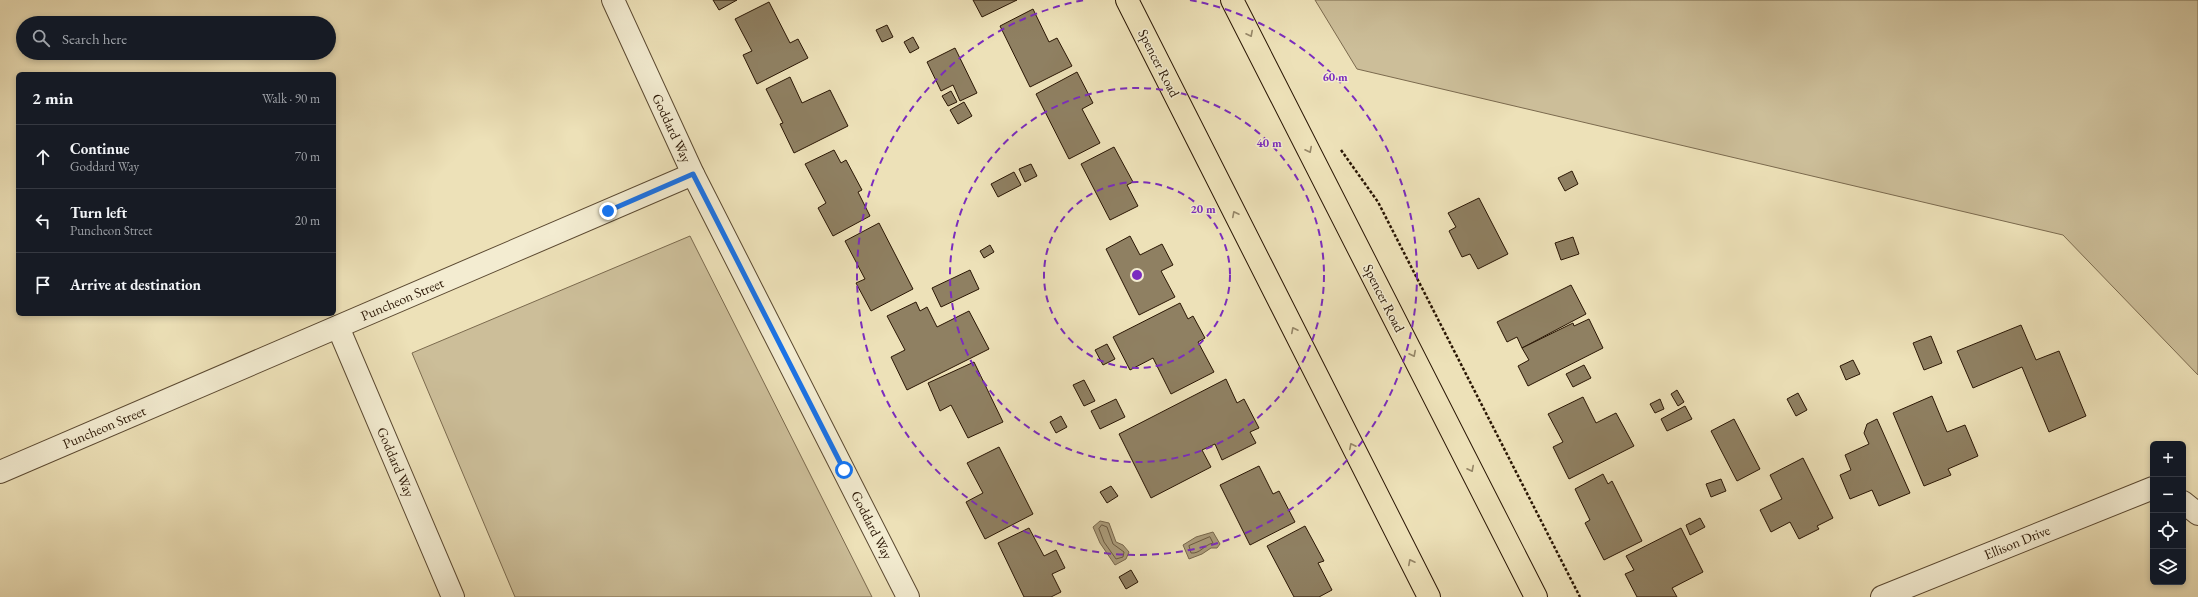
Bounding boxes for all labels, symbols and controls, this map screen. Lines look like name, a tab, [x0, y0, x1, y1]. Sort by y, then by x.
search box	[16, 16, 336, 60]
street label: Spencer Road	[1134, 26, 1184, 101]
icon: search	[30, 27, 52, 49]
text: Search here	[62, 29, 127, 48]
one-way arrow	[1245, 30, 1253, 38]
text: 60 m	[1322, 69, 1348, 85]
text: 2 min	[32, 87, 73, 109]
text: Walk · 90 m	[262, 90, 320, 107]
street label: Goddard Way	[648, 90, 696, 166]
text: 40 m	[1256, 135, 1282, 151]
text: Continue	[70, 139, 130, 158]
icon: ahead	[32, 146, 54, 168]
one-way arrow	[1304, 146, 1312, 154]
text: 70 m	[295, 148, 320, 165]
text: Goddard Way	[70, 158, 139, 175]
text: 20 m	[1190, 201, 1216, 217]
route end	[599, 202, 617, 220]
text: Turn left	[70, 203, 127, 222]
icon: left	[32, 210, 54, 232]
one-way arrow	[1232, 211, 1240, 218]
text: 20 m	[295, 212, 320, 229]
text: Puncheon Street	[70, 222, 152, 239]
street label: Spencer Road	[1359, 261, 1409, 336]
centre of rings	[1130, 268, 1144, 282]
street label: Puncheon Street	[358, 273, 447, 325]
icon: arrive	[32, 274, 54, 296]
text: Arrive at destination	[70, 275, 201, 294]
one-way arrow	[1291, 327, 1299, 334]
one-way arrow	[1408, 349, 1415, 357]
street label: Puncheon Street	[60, 401, 149, 453]
street label: Goddard Way	[373, 424, 419, 501]
map controls	[2150, 441, 2186, 585]
button: +	[2150, 441, 2186, 477]
one-way arrow	[1350, 443, 1357, 450]
route start	[835, 461, 853, 479]
one-way arrow	[1467, 465, 1474, 473]
button: −	[2150, 477, 2186, 513]
street label: Goddard Way	[847, 488, 897, 563]
button: locate	[2150, 513, 2186, 549]
street label: Ellison Drive	[1981, 520, 2053, 563]
button: layers	[2150, 549, 2186, 585]
one-way arrow	[1408, 559, 1416, 566]

